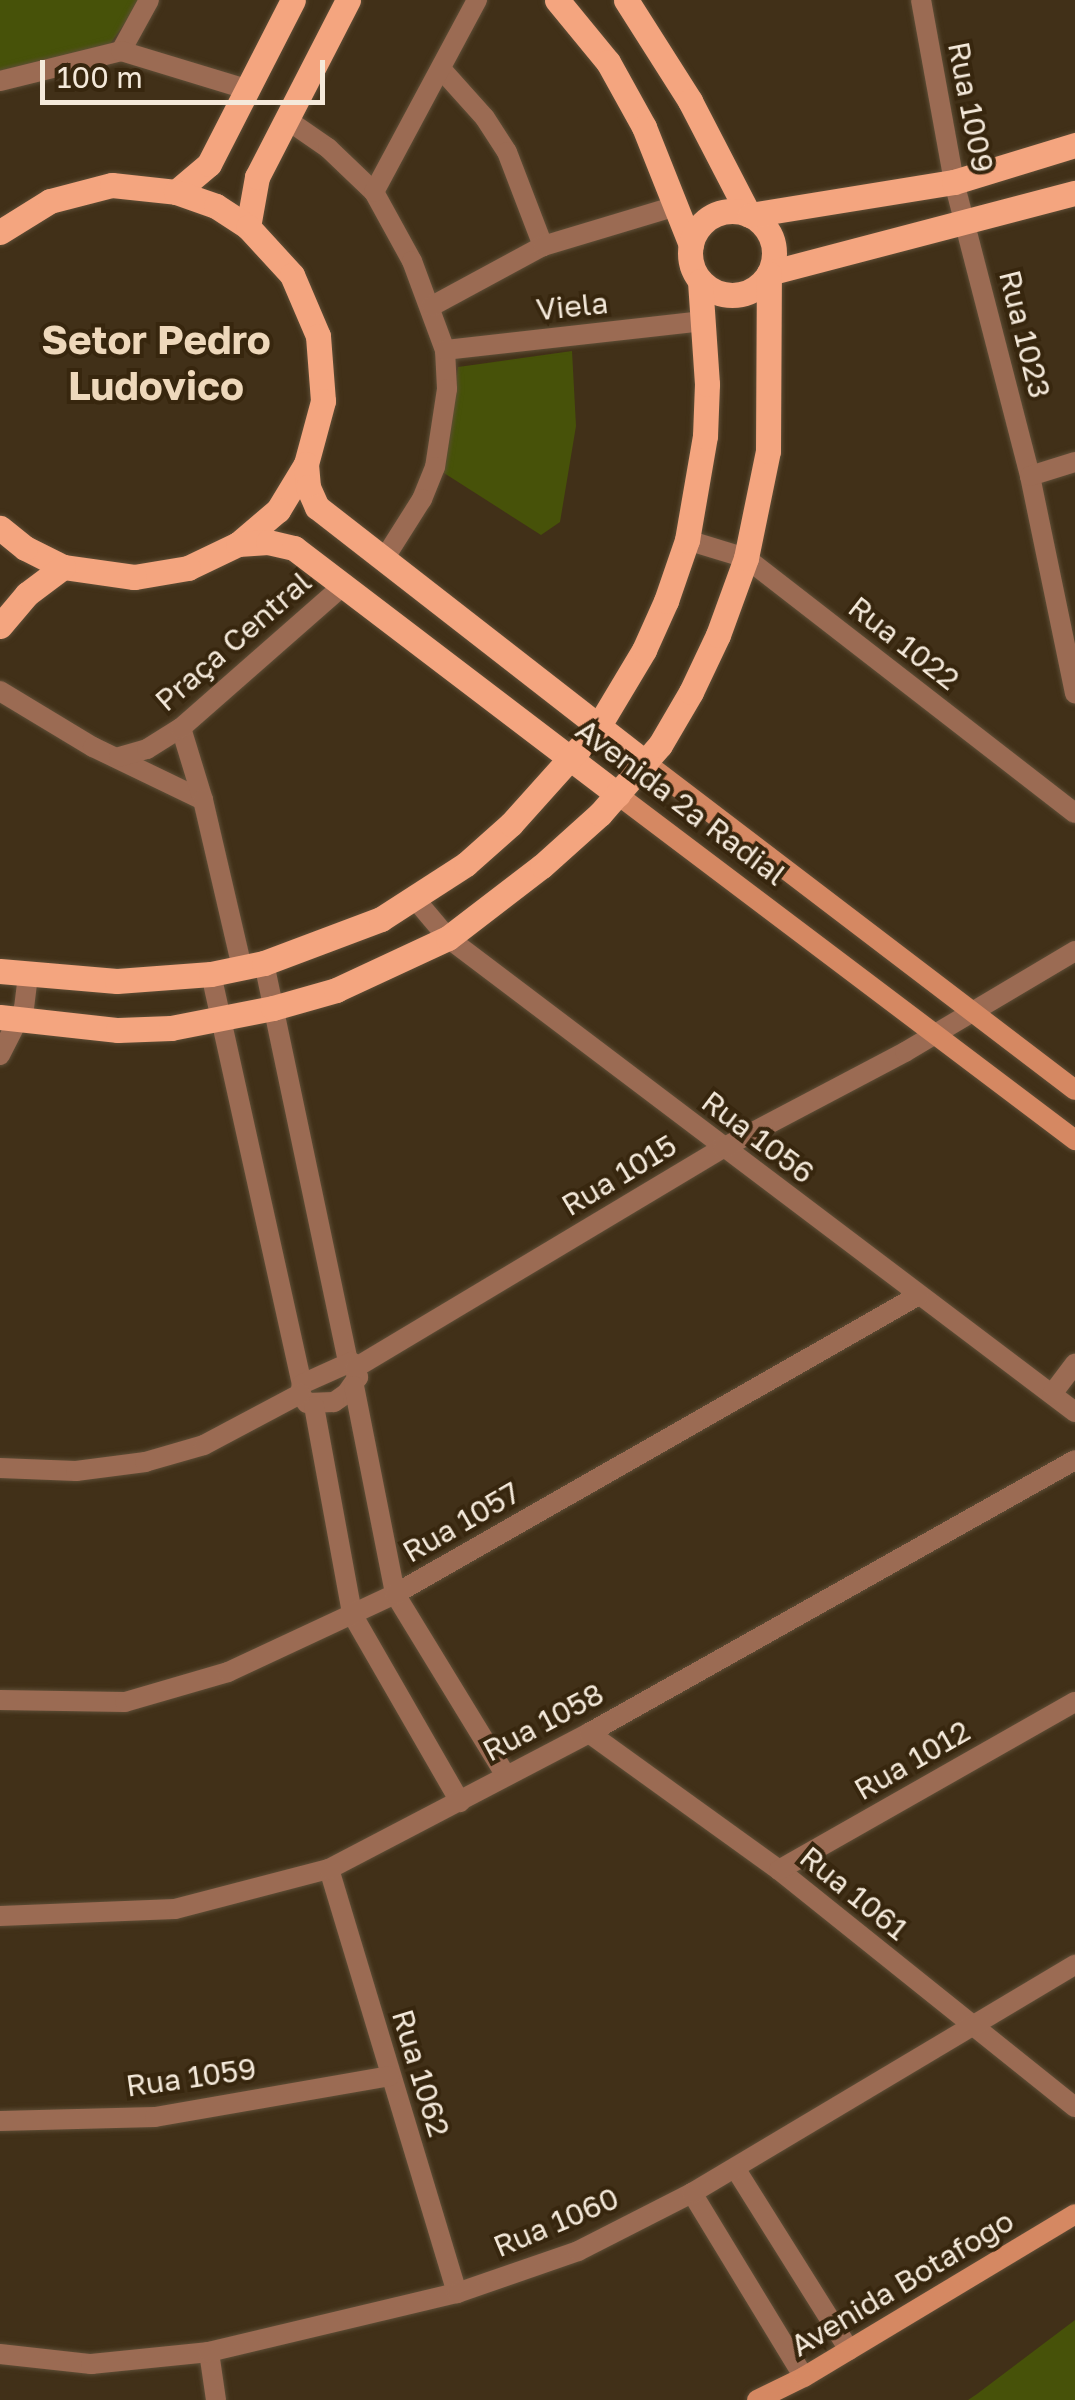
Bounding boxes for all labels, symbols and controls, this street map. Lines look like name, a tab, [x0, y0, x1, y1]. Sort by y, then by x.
street label: Rua 1009	[941, 39, 1001, 175]
scale bar	[45, 40, 330, 102]
text: 100 m	[57, 59, 143, 95]
street label: Rua 1023	[992, 266, 1058, 402]
street label: Viela	[534, 284, 610, 328]
district label: Setor Pedro Ludovico	[41, 315, 271, 409]
street label: Praça Central	[148, 564, 318, 718]
street label: Rua 1022	[842, 589, 966, 697]
street label: Avenida 2ª Radial	[569, 711, 793, 893]
street label: Rua 1056	[695, 1083, 821, 1191]
street label: Rua 1015	[555, 1127, 683, 1223]
street label: Rua 1057	[396, 1474, 526, 1570]
street label: Rua 1058	[477, 1675, 609, 1769]
street label: Rua 1012	[848, 1713, 976, 1807]
street label: Rua 1061	[793, 1839, 915, 1947]
street label: Rua 1062	[385, 2005, 457, 2141]
street label: Rua 1059	[124, 2050, 258, 2104]
street label: Rua 1060	[488, 2180, 624, 2264]
street label: Avenida Botafogo	[784, 2202, 1020, 2364]

